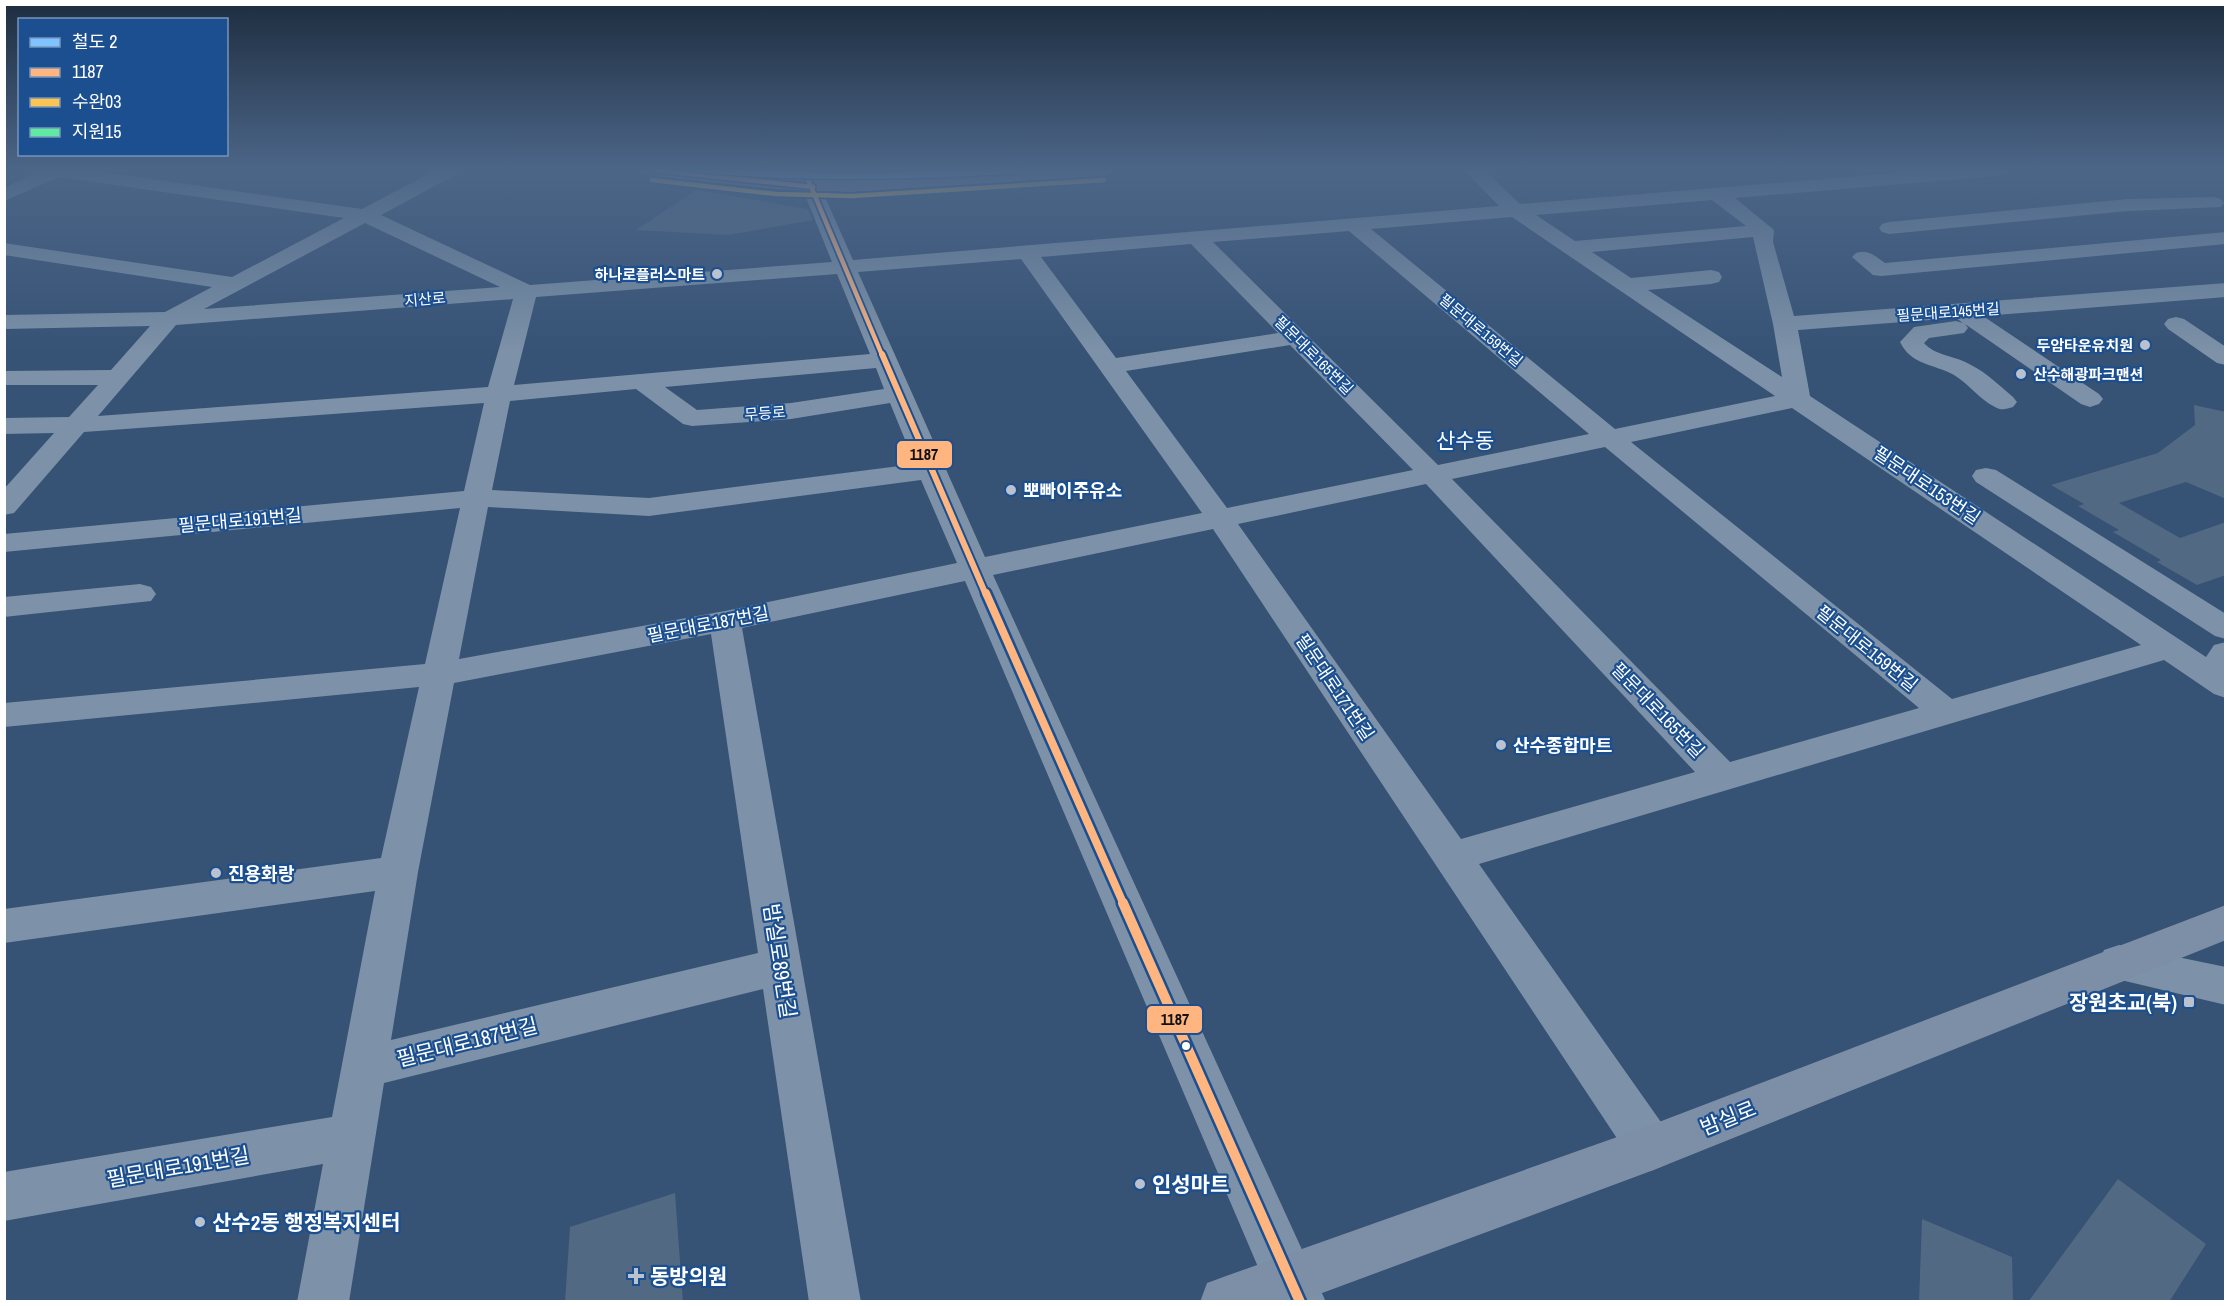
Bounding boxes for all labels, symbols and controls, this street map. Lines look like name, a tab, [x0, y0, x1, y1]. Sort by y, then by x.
legend	[18, 18, 228, 156]
text: 철도 2	[72, 29, 117, 54]
text: 1187	[72, 59, 104, 84]
text: 수완03	[72, 89, 122, 114]
text: 지원15	[72, 119, 122, 144]
place label: 하나로플러스마트	[595, 264, 705, 285]
marker: 하나로플러스마트	[710, 267, 724, 281]
street label: 지산로	[403, 287, 447, 311]
street label: 필문대로159번길	[1435, 289, 1527, 371]
street label: 필문대로145번길	[1896, 298, 2000, 326]
street label: 필문대로165번길	[1270, 311, 1358, 399]
place label: 두암타운유치원	[2036, 335, 2133, 356]
marker: 두암타운유치원	[2138, 338, 2152, 352]
place label: 산수해광파크맨션	[2033, 364, 2143, 385]
marker: 산수해광파크맨션	[2014, 367, 2028, 381]
street label: 무등로	[744, 401, 786, 425]
district label: 산수동	[1436, 426, 1494, 455]
line badge: 1187	[896, 440, 953, 469]
street label: 필문대로153번길	[1869, 440, 1985, 530]
text: 1187	[910, 443, 938, 465]
place label: 뽀빠이주유소	[1023, 478, 1122, 503]
marker: 뽀빠이주유소	[1004, 483, 1018, 497]
street label: 필문대로191번길	[177, 502, 303, 538]
street label: 필문대로159번길	[1811, 599, 1923, 697]
street label: 필문대로187번길	[645, 600, 771, 648]
street label: 필문대로171번길	[1290, 629, 1380, 745]
street label: 필문대로165번길	[1606, 657, 1710, 763]
place label: 산수종합마트	[1513, 733, 1612, 758]
marker: 산수종합마트	[1494, 738, 1508, 752]
place label: 진용화랑	[228, 861, 295, 886]
marker: 진용화랑	[209, 866, 223, 880]
street label: 밤실로89번길	[757, 902, 803, 1020]
place label: 장원초교(북)	[2069, 988, 2177, 1017]
marker: 장원초교(북)	[2182, 995, 2196, 1009]
line badge: 1187	[1146, 1005, 1203, 1034]
text: 1187	[1161, 1008, 1189, 1030]
street label: 필문대로187번길	[393, 1010, 541, 1074]
unlabelled marker	[1180, 1040, 1192, 1052]
street label: 밤실로	[1696, 1094, 1760, 1142]
street label: 필문대로191번길	[104, 1140, 252, 1194]
place label: 인성마트	[1152, 1170, 1229, 1199]
marker: 인성마트	[1133, 1177, 1147, 1191]
place label: 산수2동 행정복지센터	[212, 1208, 400, 1237]
marker: 산수2동 행정복지센터	[193, 1215, 207, 1229]
place label: 동방의원	[650, 1262, 727, 1291]
marker: 동방의원	[627, 1267, 645, 1285]

